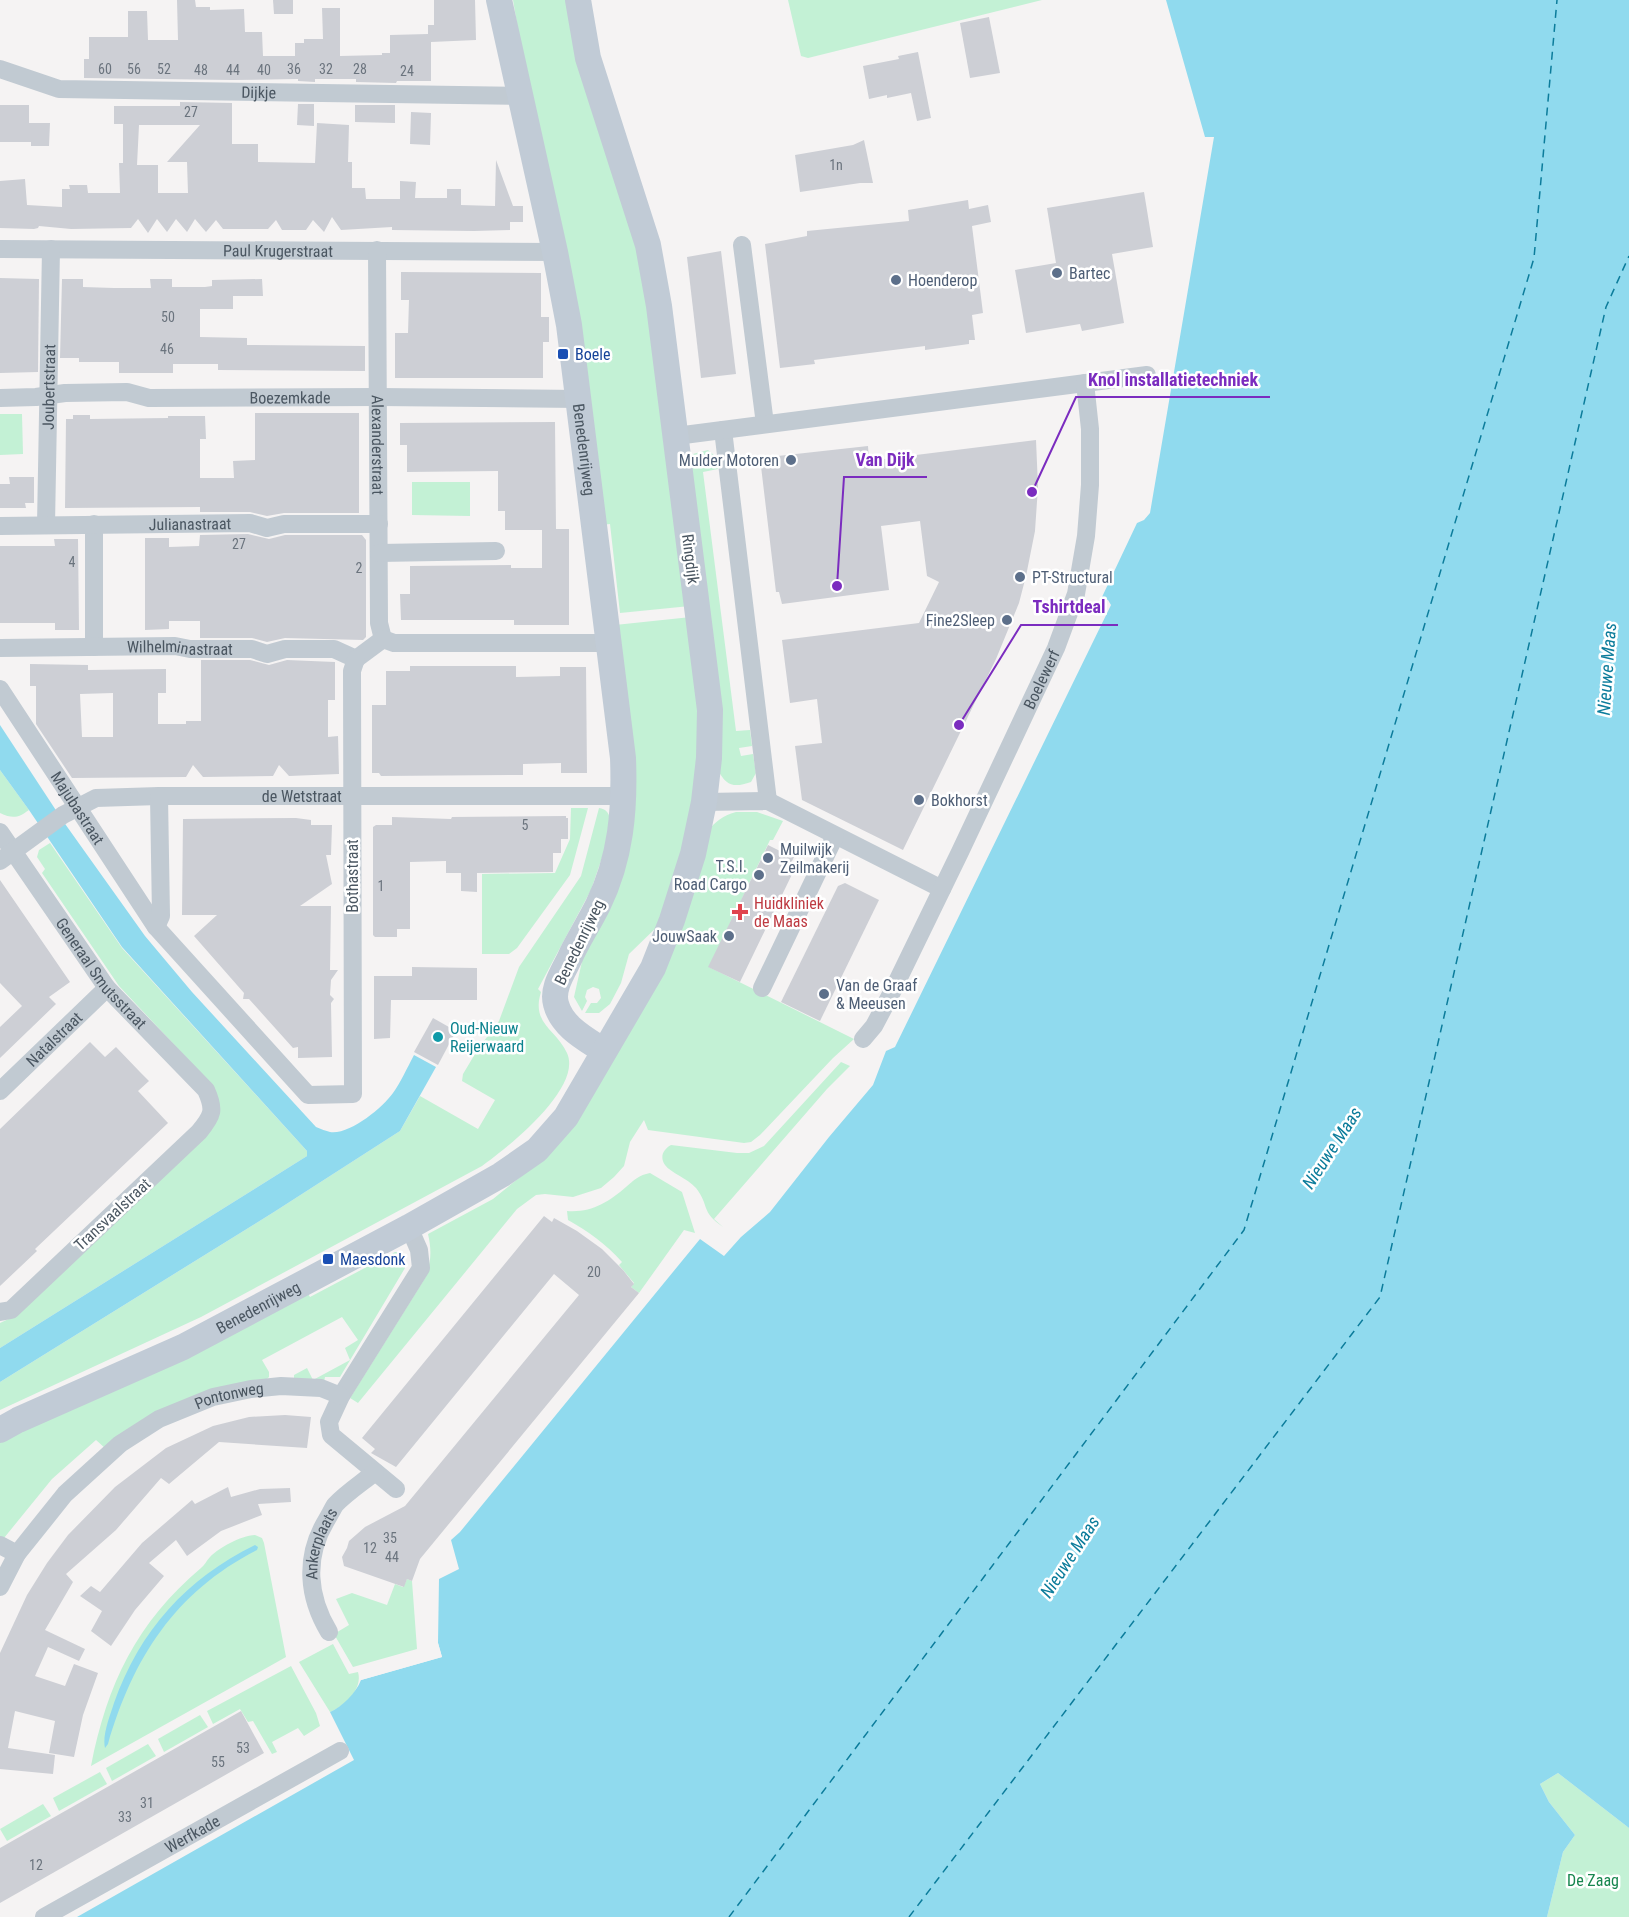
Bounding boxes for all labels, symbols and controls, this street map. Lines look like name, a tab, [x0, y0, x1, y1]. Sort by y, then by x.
house number: 60	[98, 61, 112, 77]
house number: 56	[127, 61, 141, 77]
house number: 52	[157, 61, 171, 77]
house number: 36	[287, 61, 301, 77]
house number: 32	[319, 61, 333, 77]
house number: 28	[353, 61, 367, 77]
house number: 48	[194, 62, 208, 78]
house number: 44	[226, 62, 240, 78]
house number: 40	[257, 62, 271, 78]
house number: 24	[400, 63, 414, 79]
street label: Dijkje	[241, 83, 276, 102]
house number: 27	[184, 104, 198, 120]
house number: 1n	[829, 157, 843, 173]
street label: Paul Krugerstraat	[223, 241, 333, 261]
place label: Bartec	[1069, 264, 1110, 283]
marker: Bartec	[1050, 266, 1064, 280]
place label: Hoenderop	[908, 271, 977, 290]
marker: Hoenderop	[889, 273, 903, 287]
house number: 50	[161, 309, 175, 325]
house number: 46	[160, 341, 174, 357]
street label: Joubertstraat	[39, 344, 59, 430]
place label: Boele	[575, 345, 610, 364]
marker: Boele	[556, 347, 570, 361]
callout: Knol installatietechniek	[1076, 361, 1270, 397]
text: Knol installatietechniek	[1088, 369, 1258, 390]
street label: Boezemkade	[249, 388, 330, 408]
street label: Alexanderstraat	[368, 395, 387, 495]
street label: Benedenrijweg	[569, 402, 599, 497]
callout: Van Dijk	[844, 441, 927, 477]
text: Van Dijk	[855, 449, 915, 470]
place label: Mulder Motoren	[679, 451, 779, 470]
marker: Mulder Motoren	[784, 453, 798, 467]
street label: Julianastraat	[149, 514, 232, 534]
street label: Ringdijk	[678, 533, 703, 586]
house number: 27	[232, 536, 246, 552]
house number: 4	[69, 554, 76, 570]
house number: 2	[356, 560, 363, 576]
place label: PT-Structural	[1032, 568, 1113, 587]
marker: PT-Structural	[1013, 570, 1027, 584]
callout: Tshirtdeal	[1021, 589, 1118, 625]
text: Tshirtdeal	[1032, 596, 1106, 617]
place label: Fine2Sleep	[926, 611, 995, 630]
marker: Fine2Sleep	[1000, 613, 1014, 627]
water label: Nieuwe Maas	[1593, 622, 1620, 716]
street label: Wilhelminastraat	[127, 637, 233, 659]
street label: Boelewerf	[1020, 647, 1064, 712]
street label: Majubastraat	[47, 768, 108, 848]
street label: de Wetstraat	[262, 787, 342, 806]
place label: Bokhorst	[931, 791, 988, 810]
marker: Bokhorst	[912, 793, 926, 807]
house number: 5	[522, 817, 529, 833]
street label: Bothastraat	[343, 839, 362, 913]
place label: Muilwijk Zeilmakerij	[780, 840, 849, 877]
marker: Muilwijk Zeilmakerij	[761, 851, 775, 865]
place label: T.S.I. Road Cargo	[674, 857, 747, 894]
marker: T.S.I. Road Cargo	[752, 868, 766, 882]
house number: 1	[378, 878, 384, 894]
place label: Huidkliniek de Maas	[754, 894, 825, 931]
street label: Benedenrijweg	[551, 896, 608, 988]
marker: Huidkliniek de Maas	[731, 903, 749, 921]
street label: Generaal Smutsstraat	[52, 914, 151, 1033]
place label: JouwSaak	[652, 927, 718, 946]
marker: JouwSaak	[722, 929, 736, 943]
place label: Van de Graaf & Meeusen	[836, 976, 917, 1013]
marker: Van de Graaf & Meeusen	[817, 987, 831, 1001]
street label: Natalstraat	[22, 1008, 86, 1071]
place label: Oud-Nieuw Reijerwaard	[450, 1019, 524, 1056]
marker: Oud-Nieuw Reijerwaard	[431, 1030, 445, 1044]
water label: Nieuwe Maas	[1297, 1103, 1366, 1192]
street label: Transvaalstraat	[70, 1174, 155, 1255]
place label: Maesdonk	[340, 1250, 406, 1269]
marker: Maesdonk	[321, 1252, 335, 1266]
house number: 20	[587, 1264, 601, 1280]
street label: Benedenrijweg	[213, 1277, 304, 1338]
street label: Pontonweg	[192, 1379, 265, 1414]
street label: Ankerplaats	[302, 1505, 341, 1580]
water label: Nieuwe Maas	[1035, 1512, 1104, 1601]
house number: 35	[383, 1530, 397, 1546]
house number: 12	[363, 1540, 377, 1556]
house number: 44	[385, 1549, 399, 1565]
house number: 53	[236, 1740, 250, 1756]
house number: 55	[211, 1754, 225, 1770]
house number: 31	[140, 1795, 154, 1811]
house number: 33	[118, 1809, 132, 1825]
street label: Werfkade	[162, 1811, 223, 1857]
house number: 12	[29, 1857, 43, 1873]
park label: De Zaag	[1567, 1871, 1619, 1890]

